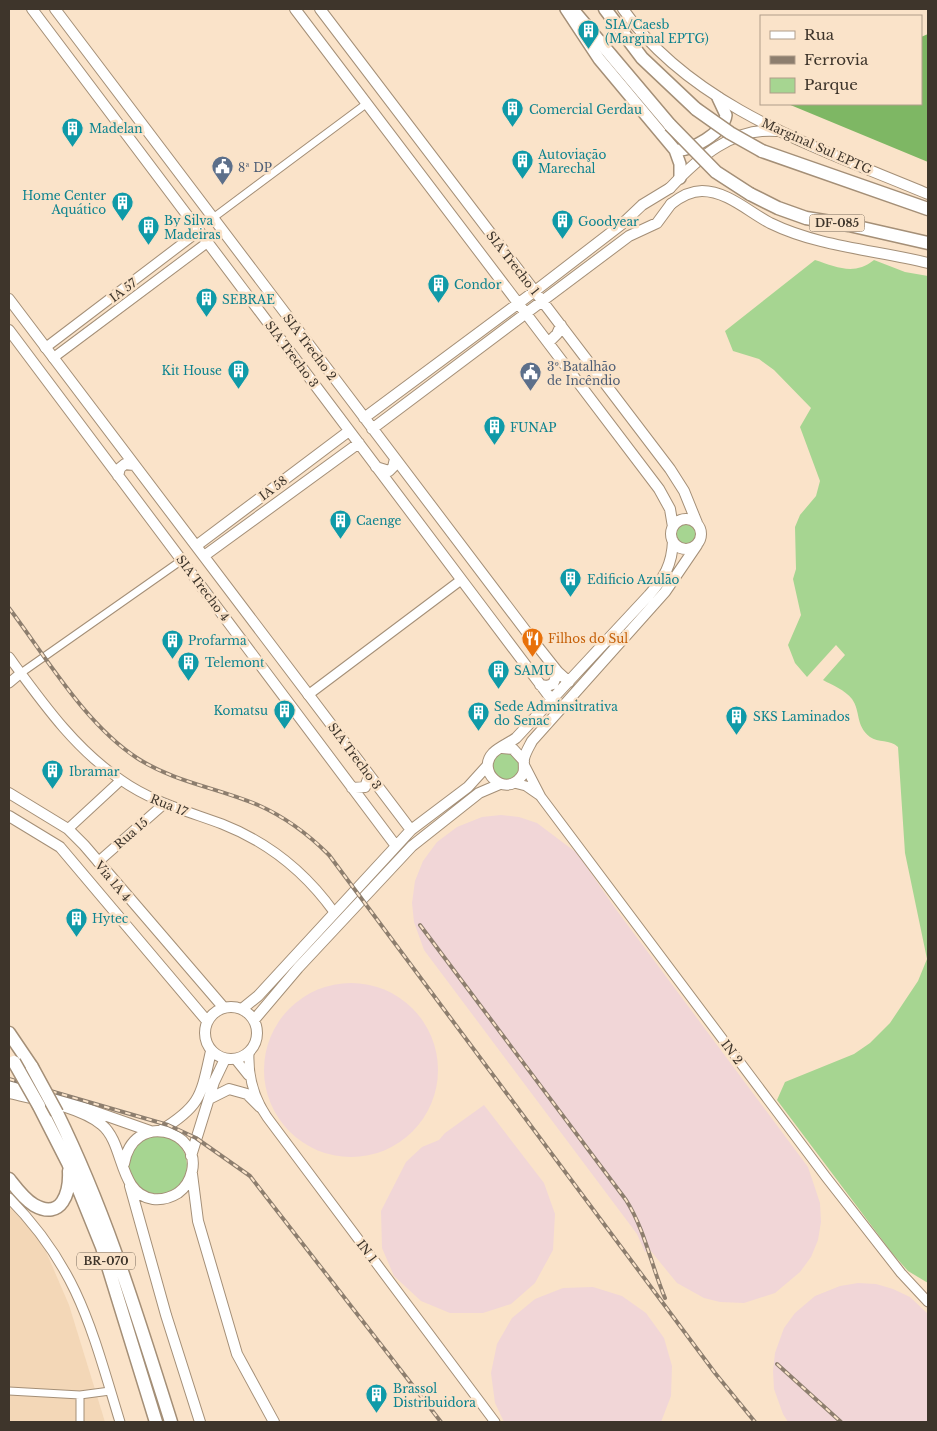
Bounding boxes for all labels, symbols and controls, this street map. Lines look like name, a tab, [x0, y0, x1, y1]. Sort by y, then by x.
legend	[760, 15, 922, 105]
place label: SIA/Caesb (Marginal EPTG)	[605, 17, 709, 46]
building icon: SIA/Caesb (Marginal EPTG)	[577, 19, 601, 50]
text: Rua	[804, 25, 835, 44]
text: Ferrovia	[804, 50, 869, 69]
text: Parque	[804, 75, 858, 94]
building icon: Comercial Gerdau	[501, 97, 525, 128]
place label: Comercial Gerdau	[529, 102, 642, 117]
street label: Marginal Sul EPTG	[760, 115, 875, 177]
building icon: Madelan	[61, 116, 85, 147]
place label: Madelan	[89, 121, 143, 136]
place label: Autoviação Marechal	[537, 147, 606, 176]
building icon: Autoviação Marechal	[510, 149, 534, 180]
public building icon: 8ª DP	[210, 155, 234, 186]
place label: 8ª DP	[238, 160, 272, 175]
place label: Home Center Aquático	[22, 188, 106, 217]
building icon: Home Center Aquático	[110, 190, 134, 221]
building icon: Goodyear	[550, 209, 574, 240]
place label: By Silva Madeiras	[164, 213, 221, 242]
place label: Goodyear	[578, 214, 639, 229]
road number: DF-085	[810, 214, 864, 232]
building icon: By Silva Madeiras	[136, 215, 160, 246]
street label: SIA Trecho 1	[483, 228, 543, 298]
building icon: Condor	[426, 272, 450, 303]
street label: IA 57	[106, 274, 140, 305]
place label: Condor	[454, 277, 502, 292]
building icon: SEBRAE	[194, 287, 218, 318]
place label: SEBRAE	[222, 292, 275, 307]
street label: SIA Trecho 2	[280, 311, 340, 383]
street label: SIA Trecho 3	[262, 318, 322, 390]
building icon: Kit House	[226, 358, 250, 389]
place label: 3º Batalhão de Incêndio	[547, 359, 620, 388]
public building icon: 3º Batalhão de Incêndio	[519, 361, 543, 392]
place label: Kit House	[162, 363, 222, 378]
building icon: FUNAP	[482, 415, 506, 446]
place label: FUNAP	[510, 420, 557, 435]
street label: IA 58	[256, 473, 290, 503]
building icon: Caenge	[328, 508, 352, 539]
place label: Caenge	[356, 513, 402, 528]
street label: SIA Trecho 4	[173, 552, 233, 624]
building icon: Edificio Azulão	[559, 567, 583, 598]
place label: Edificio Azulão	[587, 572, 680, 587]
restaurant icon: Filhos do Sul	[520, 626, 544, 657]
building icon: Profarma	[160, 628, 184, 659]
place label: Filhos do Sul	[548, 631, 628, 646]
place label: Profarma	[188, 633, 247, 648]
building icon: Telemont	[177, 650, 201, 681]
place label: Telemont	[205, 655, 265, 670]
building icon: SAMU	[486, 658, 510, 689]
place label: SAMU	[514, 663, 554, 678]
building icon: Komatsu	[272, 698, 296, 729]
place label: Sede Adminsitrativa do Senac	[494, 699, 618, 728]
building icon: Sede Adminsitrativa do Senac	[466, 701, 490, 732]
place label: Komatsu	[214, 703, 268, 718]
building icon: SKS Laminados	[725, 704, 749, 735]
place label: SKS Laminados	[753, 709, 850, 724]
street label: SIA Trecho 3	[325, 720, 385, 792]
building icon: Ibramar	[41, 759, 65, 790]
place label: Ibramar	[69, 764, 120, 779]
street label: Rua 17	[148, 791, 191, 820]
street label: Rua 15	[111, 814, 151, 852]
street label: Via 1A 4	[91, 857, 134, 904]
building icon: Hytec	[64, 906, 88, 937]
place label: Hytec	[92, 911, 129, 926]
street label: IN 2	[718, 1037, 746, 1067]
street label: IN 1	[354, 1237, 380, 1265]
road number: BR-070	[77, 1252, 135, 1270]
place label: Brassol Distribuidora	[393, 1381, 476, 1410]
building icon: Brassol Distribuidora	[365, 1383, 389, 1414]

